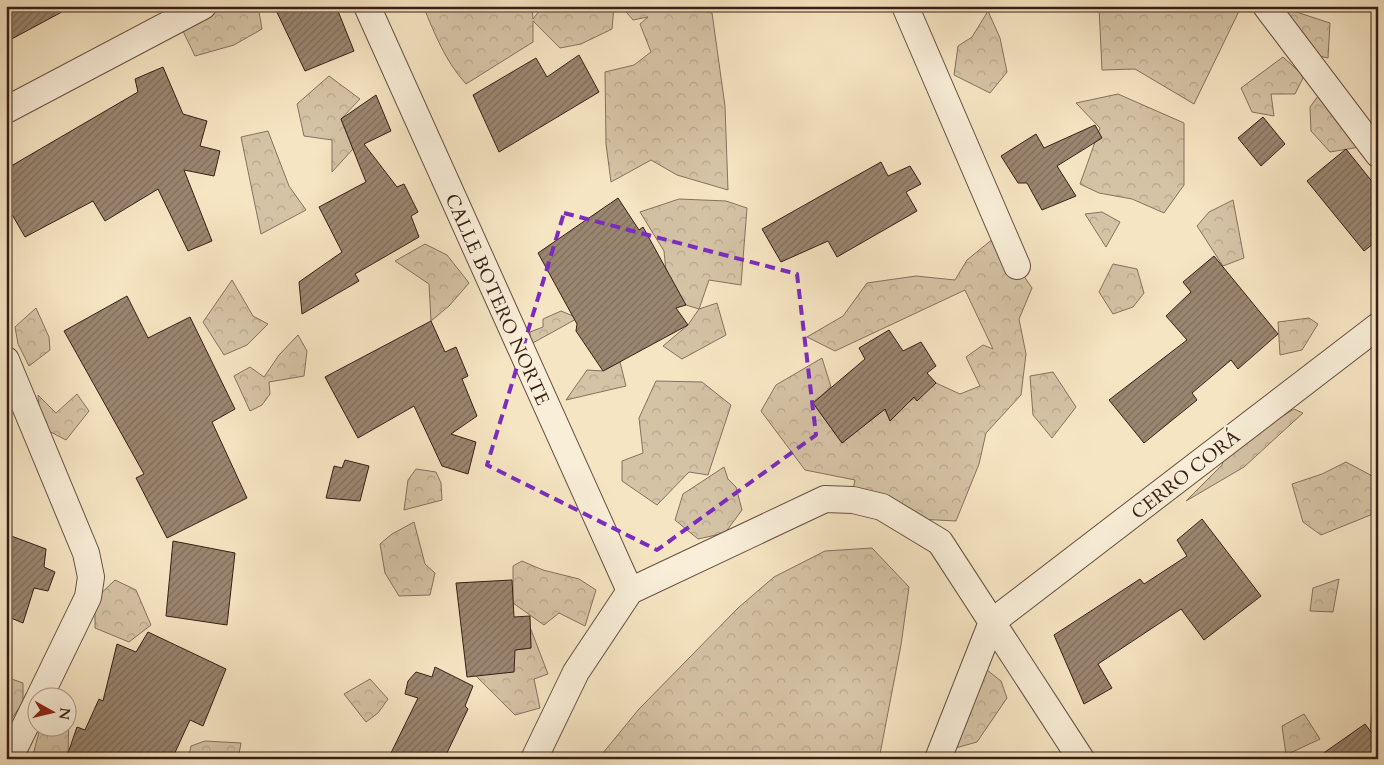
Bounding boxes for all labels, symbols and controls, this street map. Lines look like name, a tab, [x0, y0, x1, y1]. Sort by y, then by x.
street label: CALLE BOTERO NORTE	[439, 190, 556, 409]
street label: CERRO CORÁ	[1126, 424, 1246, 526]
north arrow	[28, 688, 78, 738]
text: N	[54, 706, 75, 721]

